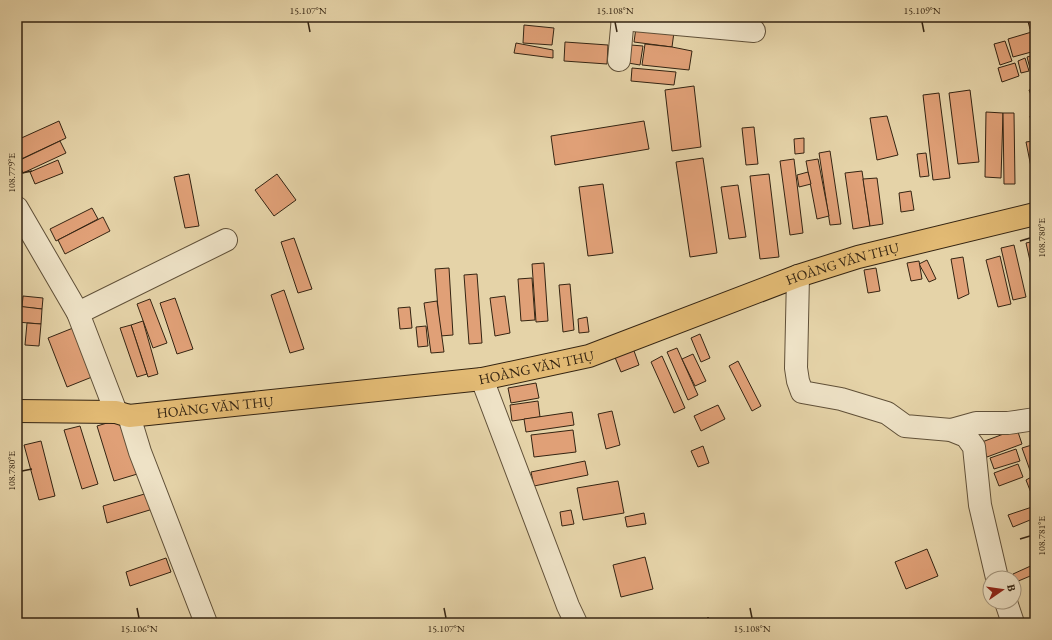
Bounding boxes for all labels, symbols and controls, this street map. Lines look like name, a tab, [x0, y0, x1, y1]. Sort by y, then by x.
text: 15.107°N	[289, 4, 327, 17]
text: 15.108°N	[596, 4, 634, 17]
text: 15.109°N	[903, 4, 941, 17]
text: 108.779°E	[5, 153, 18, 193]
text: 108.780°E	[1035, 218, 1048, 258]
street label: HOÀNG VĂN THỤ	[783, 238, 902, 289]
street label: HOÀNG VĂN THỤ	[477, 346, 596, 389]
street label: HOÀNG VĂN THỤ	[155, 392, 275, 422]
text: 108.780°E	[5, 451, 18, 491]
text: 108.781°E	[1035, 516, 1048, 556]
north arrow	[982, 570, 1022, 610]
text: B	[1004, 583, 1019, 593]
text: 15.106°N	[120, 622, 158, 635]
text: 15.107°N	[427, 622, 465, 635]
text: 15.108°N	[733, 622, 771, 635]

